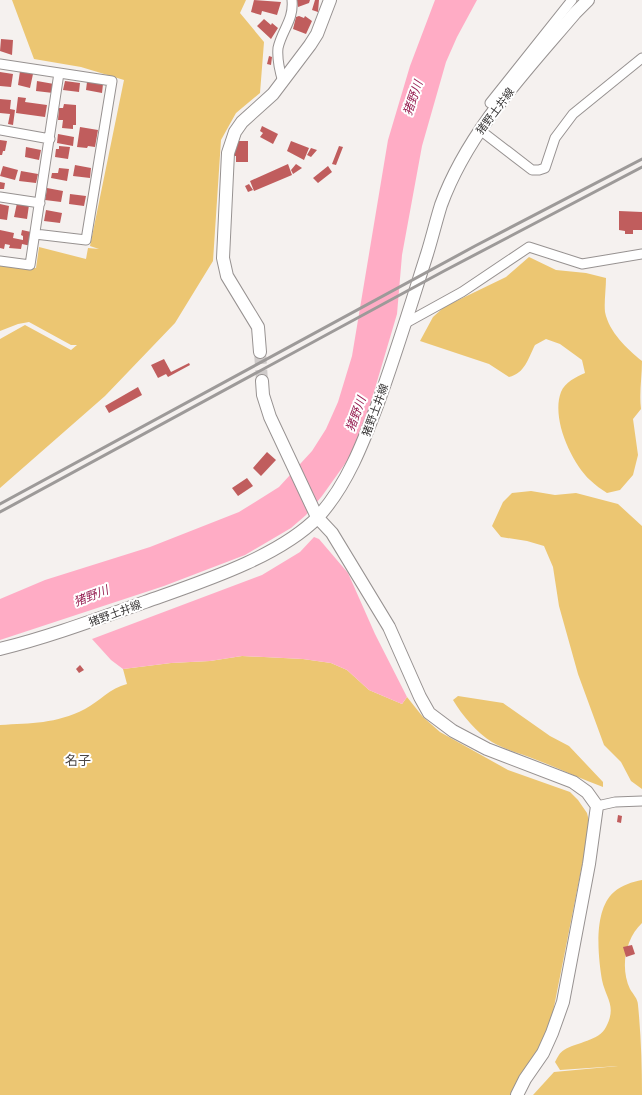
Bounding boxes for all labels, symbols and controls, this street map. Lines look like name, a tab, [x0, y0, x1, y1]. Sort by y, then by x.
water label: 猪野川	[399, 76, 428, 118]
street label: 猪野土井線	[472, 84, 518, 138]
street label: 猪野土井線	[358, 381, 392, 439]
water label: 猪野川	[341, 392, 371, 434]
water label: 猪野川	[71, 580, 113, 611]
street label: 猪野土井線	[86, 596, 144, 630]
district label: 名子	[65, 751, 91, 770]

